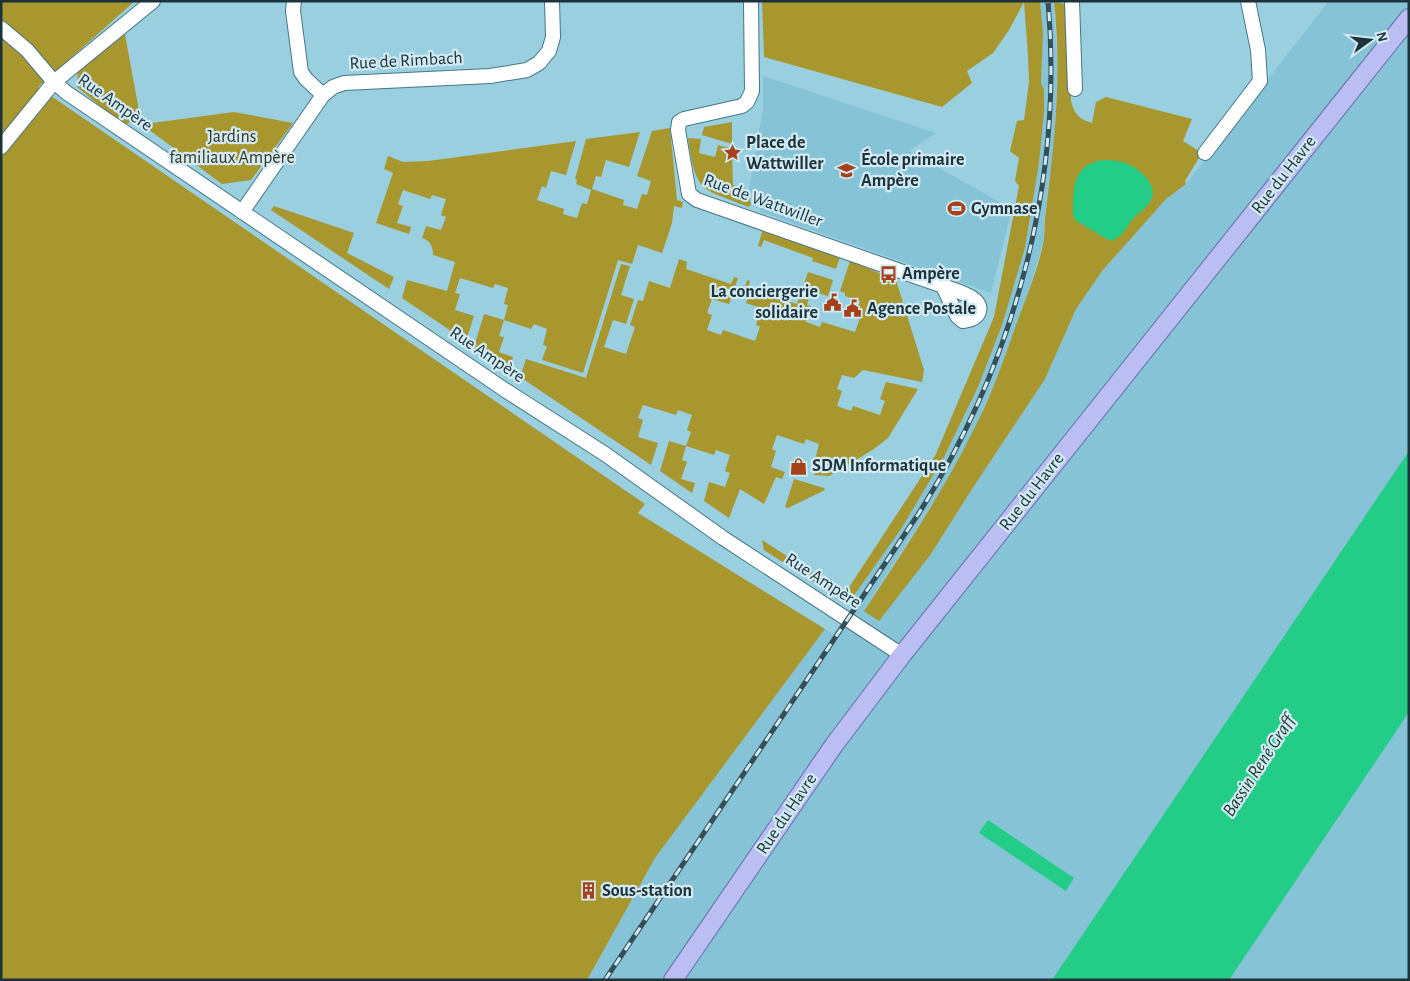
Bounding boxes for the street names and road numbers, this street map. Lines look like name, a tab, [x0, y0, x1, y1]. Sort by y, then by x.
street label: Rue de Rimbach	[349, 49, 463, 73]
street label: Rue Ampère	[75, 71, 155, 135]
street label: Rue du Havre	[1248, 133, 1320, 217]
street label: Rue de Wattwiller	[701, 171, 825, 231]
street label: Rue Ampère	[446, 323, 528, 387]
street label: Rue du Havre	[996, 450, 1068, 534]
street label: Rue Ampère	[782, 550, 864, 612]
street label: Rue du Havre	[753, 770, 821, 858]

